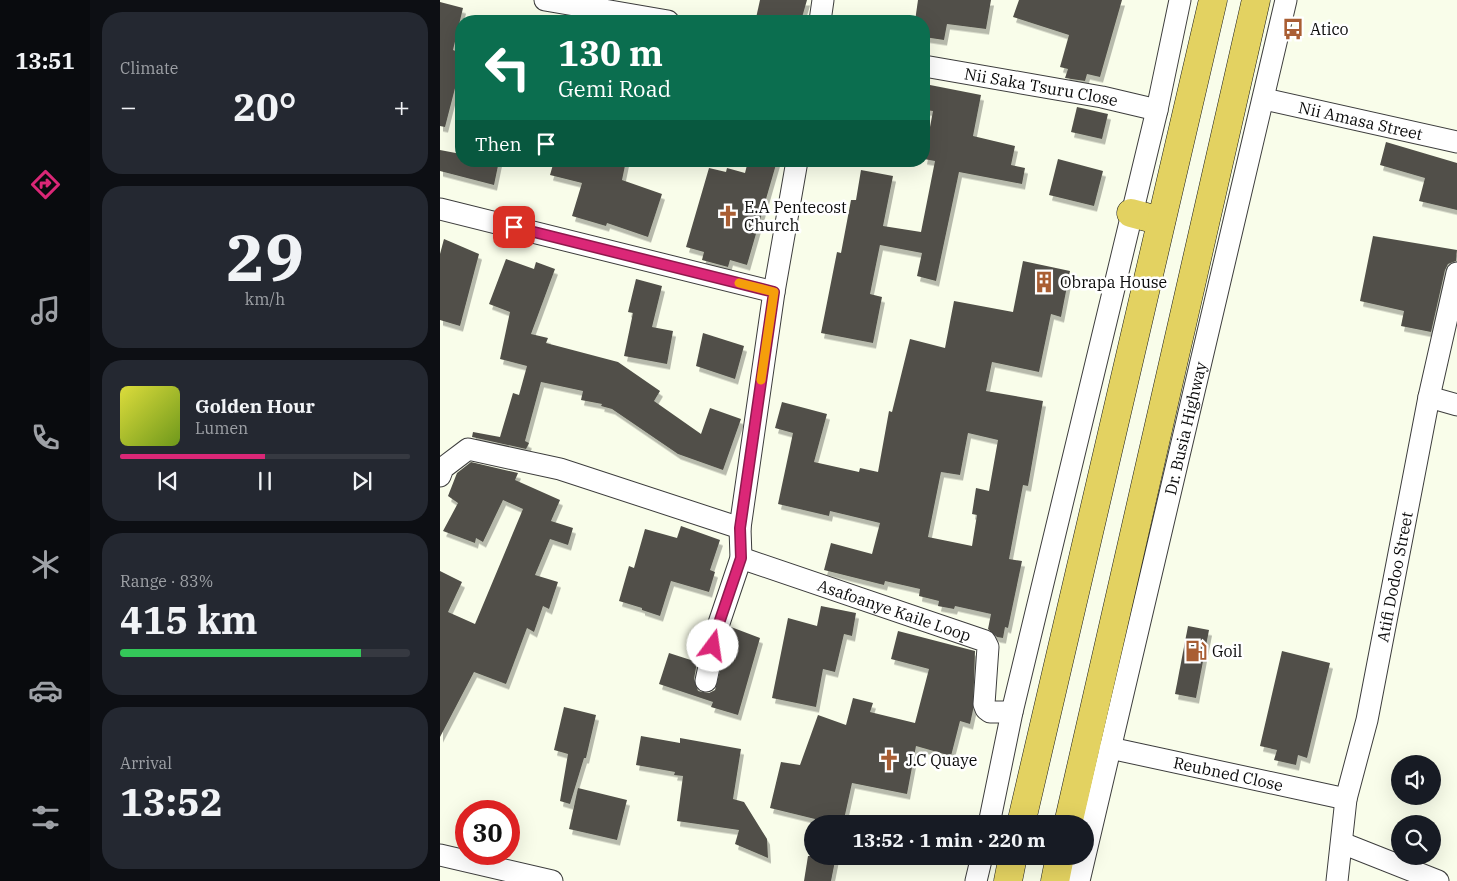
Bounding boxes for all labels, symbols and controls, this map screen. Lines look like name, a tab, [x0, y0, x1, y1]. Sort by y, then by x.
bus stop icon: Atico	[1280, 16, 1306, 42]
place label: Atico	[1310, 19, 1349, 39]
text: 130 m	[558, 30, 663, 76]
icon: left	[475, 35, 540, 100]
text: 13:51	[15, 46, 75, 75]
text: Climate	[120, 58, 178, 78]
street label: Nii Saka Tsuru Close	[963, 63, 1120, 110]
text: Gemi Road	[558, 74, 671, 103]
text: 20°	[233, 82, 297, 131]
text: −	[120, 88, 137, 125]
text: +	[393, 88, 410, 125]
street label: Nii Amasa Street	[1297, 97, 1425, 144]
icon: arrive	[532, 130, 560, 158]
text: Then	[475, 132, 522, 156]
icon: directions	[28, 167, 63, 202]
place label: E.A Pentecost Church	[744, 197, 847, 235]
church icon: E.A Pentecost Church	[715, 203, 741, 229]
pin	[493, 206, 535, 248]
icon: arrive	[500, 213, 528, 241]
text: 29	[226, 214, 304, 299]
building icon: Obrapa House	[1031, 269, 1057, 295]
place label: Obrapa House	[1060, 272, 1167, 292]
text: km/h	[245, 289, 285, 309]
icon: music	[28, 293, 63, 328]
street label: Dr. Busia Highway	[1160, 359, 1211, 497]
text: Golden Hour	[195, 394, 315, 418]
text: Lumen	[195, 418, 248, 438]
icon: phone	[28, 420, 63, 455]
icon: previous	[154, 467, 182, 495]
icon: pause	[251, 467, 279, 495]
icon: next	[348, 467, 376, 495]
street label: Atifi Dodoo Street	[1372, 510, 1417, 644]
icon: climate	[28, 547, 63, 582]
text: Range · 83%	[120, 571, 213, 591]
street label: Asafoanye Kaile Loop	[815, 575, 974, 646]
text: 415 km	[120, 595, 258, 644]
position arrow	[686, 619, 738, 671]
fuel station icon: Goil	[1183, 638, 1209, 664]
place label: Goil	[1212, 641, 1243, 661]
icon: car	[28, 673, 63, 708]
church icon: J.C Quaye	[876, 747, 902, 773]
place label: J.C Quaye	[906, 750, 977, 770]
street label: Reubned Close	[1172, 752, 1285, 795]
text: Arrival	[120, 753, 172, 773]
map controls	[1391, 755, 1441, 865]
button: sound	[1391, 755, 1441, 805]
text: 13:52	[120, 777, 223, 826]
icon: filters	[28, 800, 63, 835]
speed limit sign: 30	[455, 800, 520, 865]
button: search	[1391, 815, 1441, 865]
text: 13:52 · 1 min · 220 m	[853, 828, 1045, 852]

